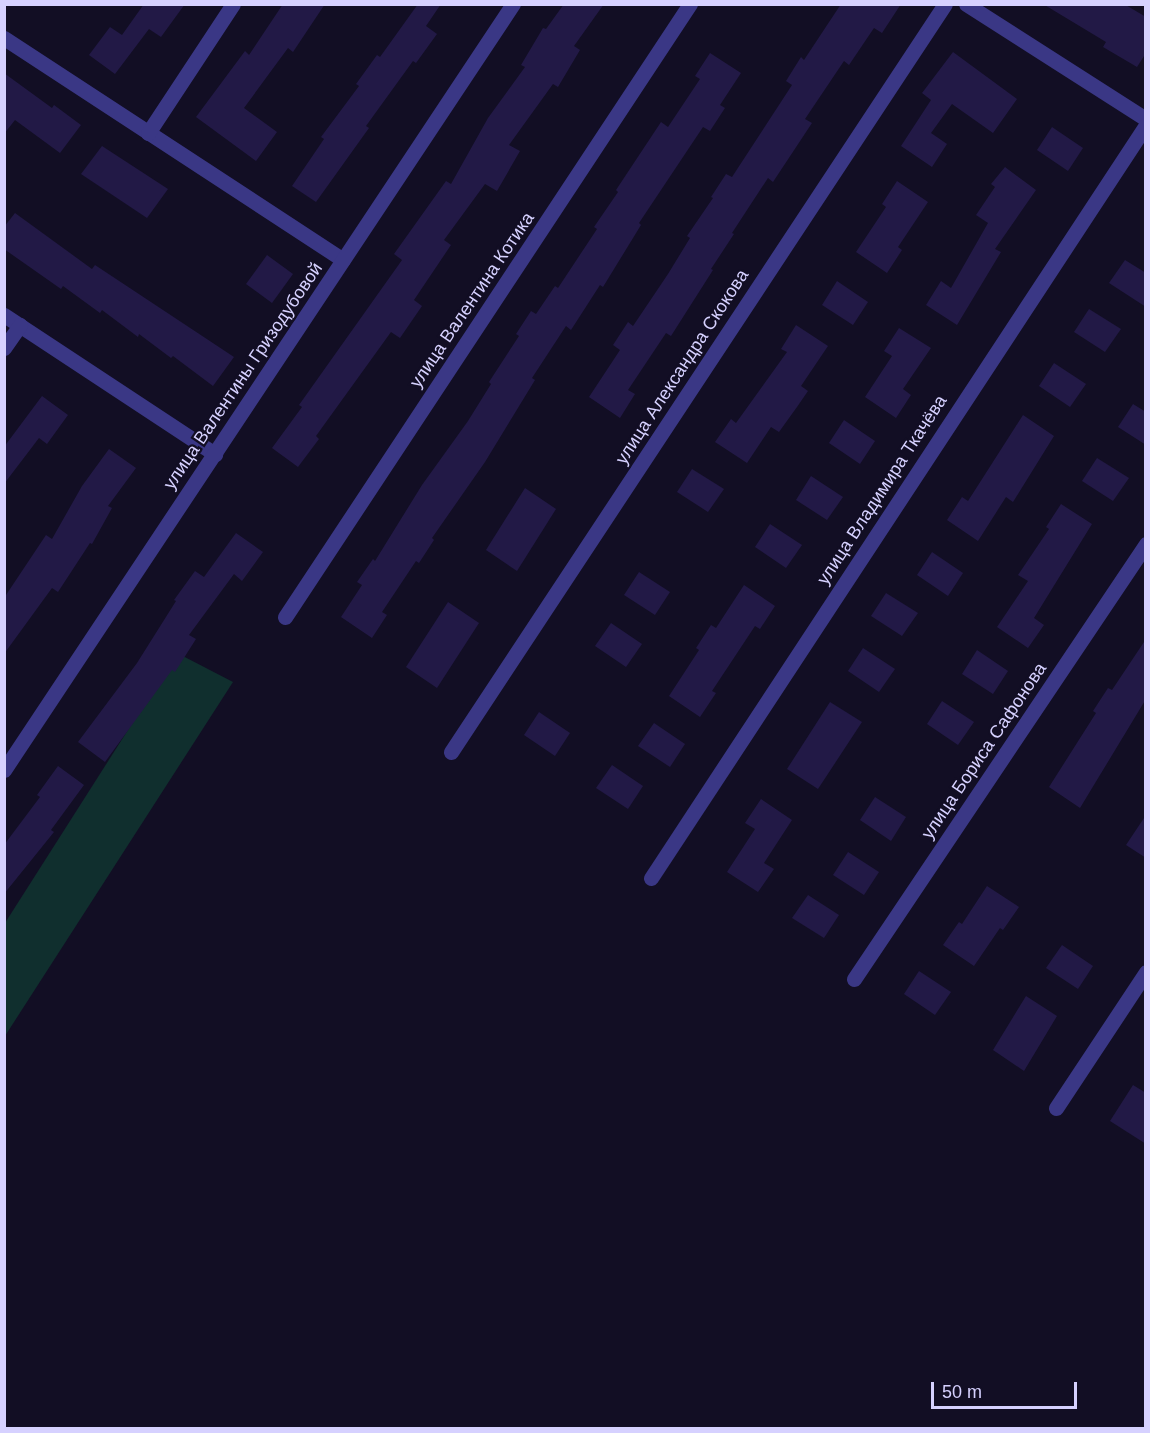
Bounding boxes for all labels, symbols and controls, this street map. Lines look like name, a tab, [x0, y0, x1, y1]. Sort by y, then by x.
street label: улица Валентина Котика	[405, 208, 539, 392]
street label: улица Валентины Гризодубовой	[159, 258, 327, 494]
street label: улица Александра Скокова	[611, 265, 753, 469]
street label: улица Владимира Ткачёва	[813, 391, 951, 589]
street label: улица Бориса Сафонова	[917, 659, 1051, 843]
scale bar	[934, 1370, 1080, 1408]
text: 50 m	[942, 1382, 982, 1402]

